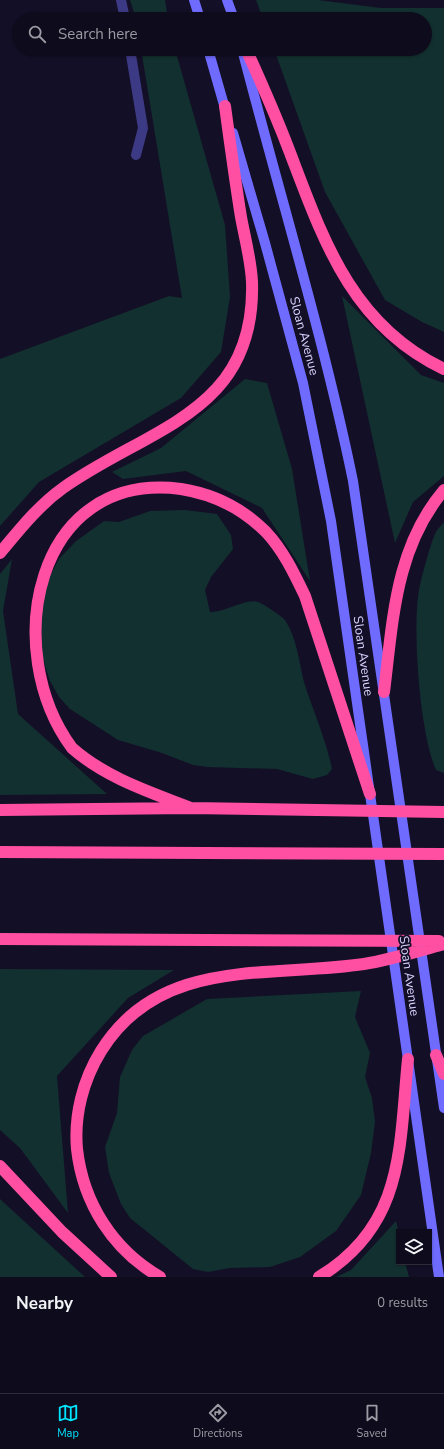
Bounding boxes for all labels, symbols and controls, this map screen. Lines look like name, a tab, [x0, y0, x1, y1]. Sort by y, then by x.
search box	[12, 12, 432, 56]
icon: search	[26, 23, 48, 45]
text: Search here	[58, 24, 138, 44]
street label: Sloan Avenue	[285, 295, 323, 377]
street label: Sloan Avenue	[348, 615, 378, 697]
street label: Sloan Avenue	[394, 935, 424, 1017]
map controls	[396, 1229, 432, 1265]
button: layers	[396, 1229, 432, 1265]
text: Nearby	[16, 1292, 73, 1315]
text: 0 results	[377, 1294, 428, 1312]
tab: Map	[57, 1402, 79, 1441]
tab: Directions	[193, 1402, 243, 1441]
tab: Saved	[357, 1402, 387, 1441]

